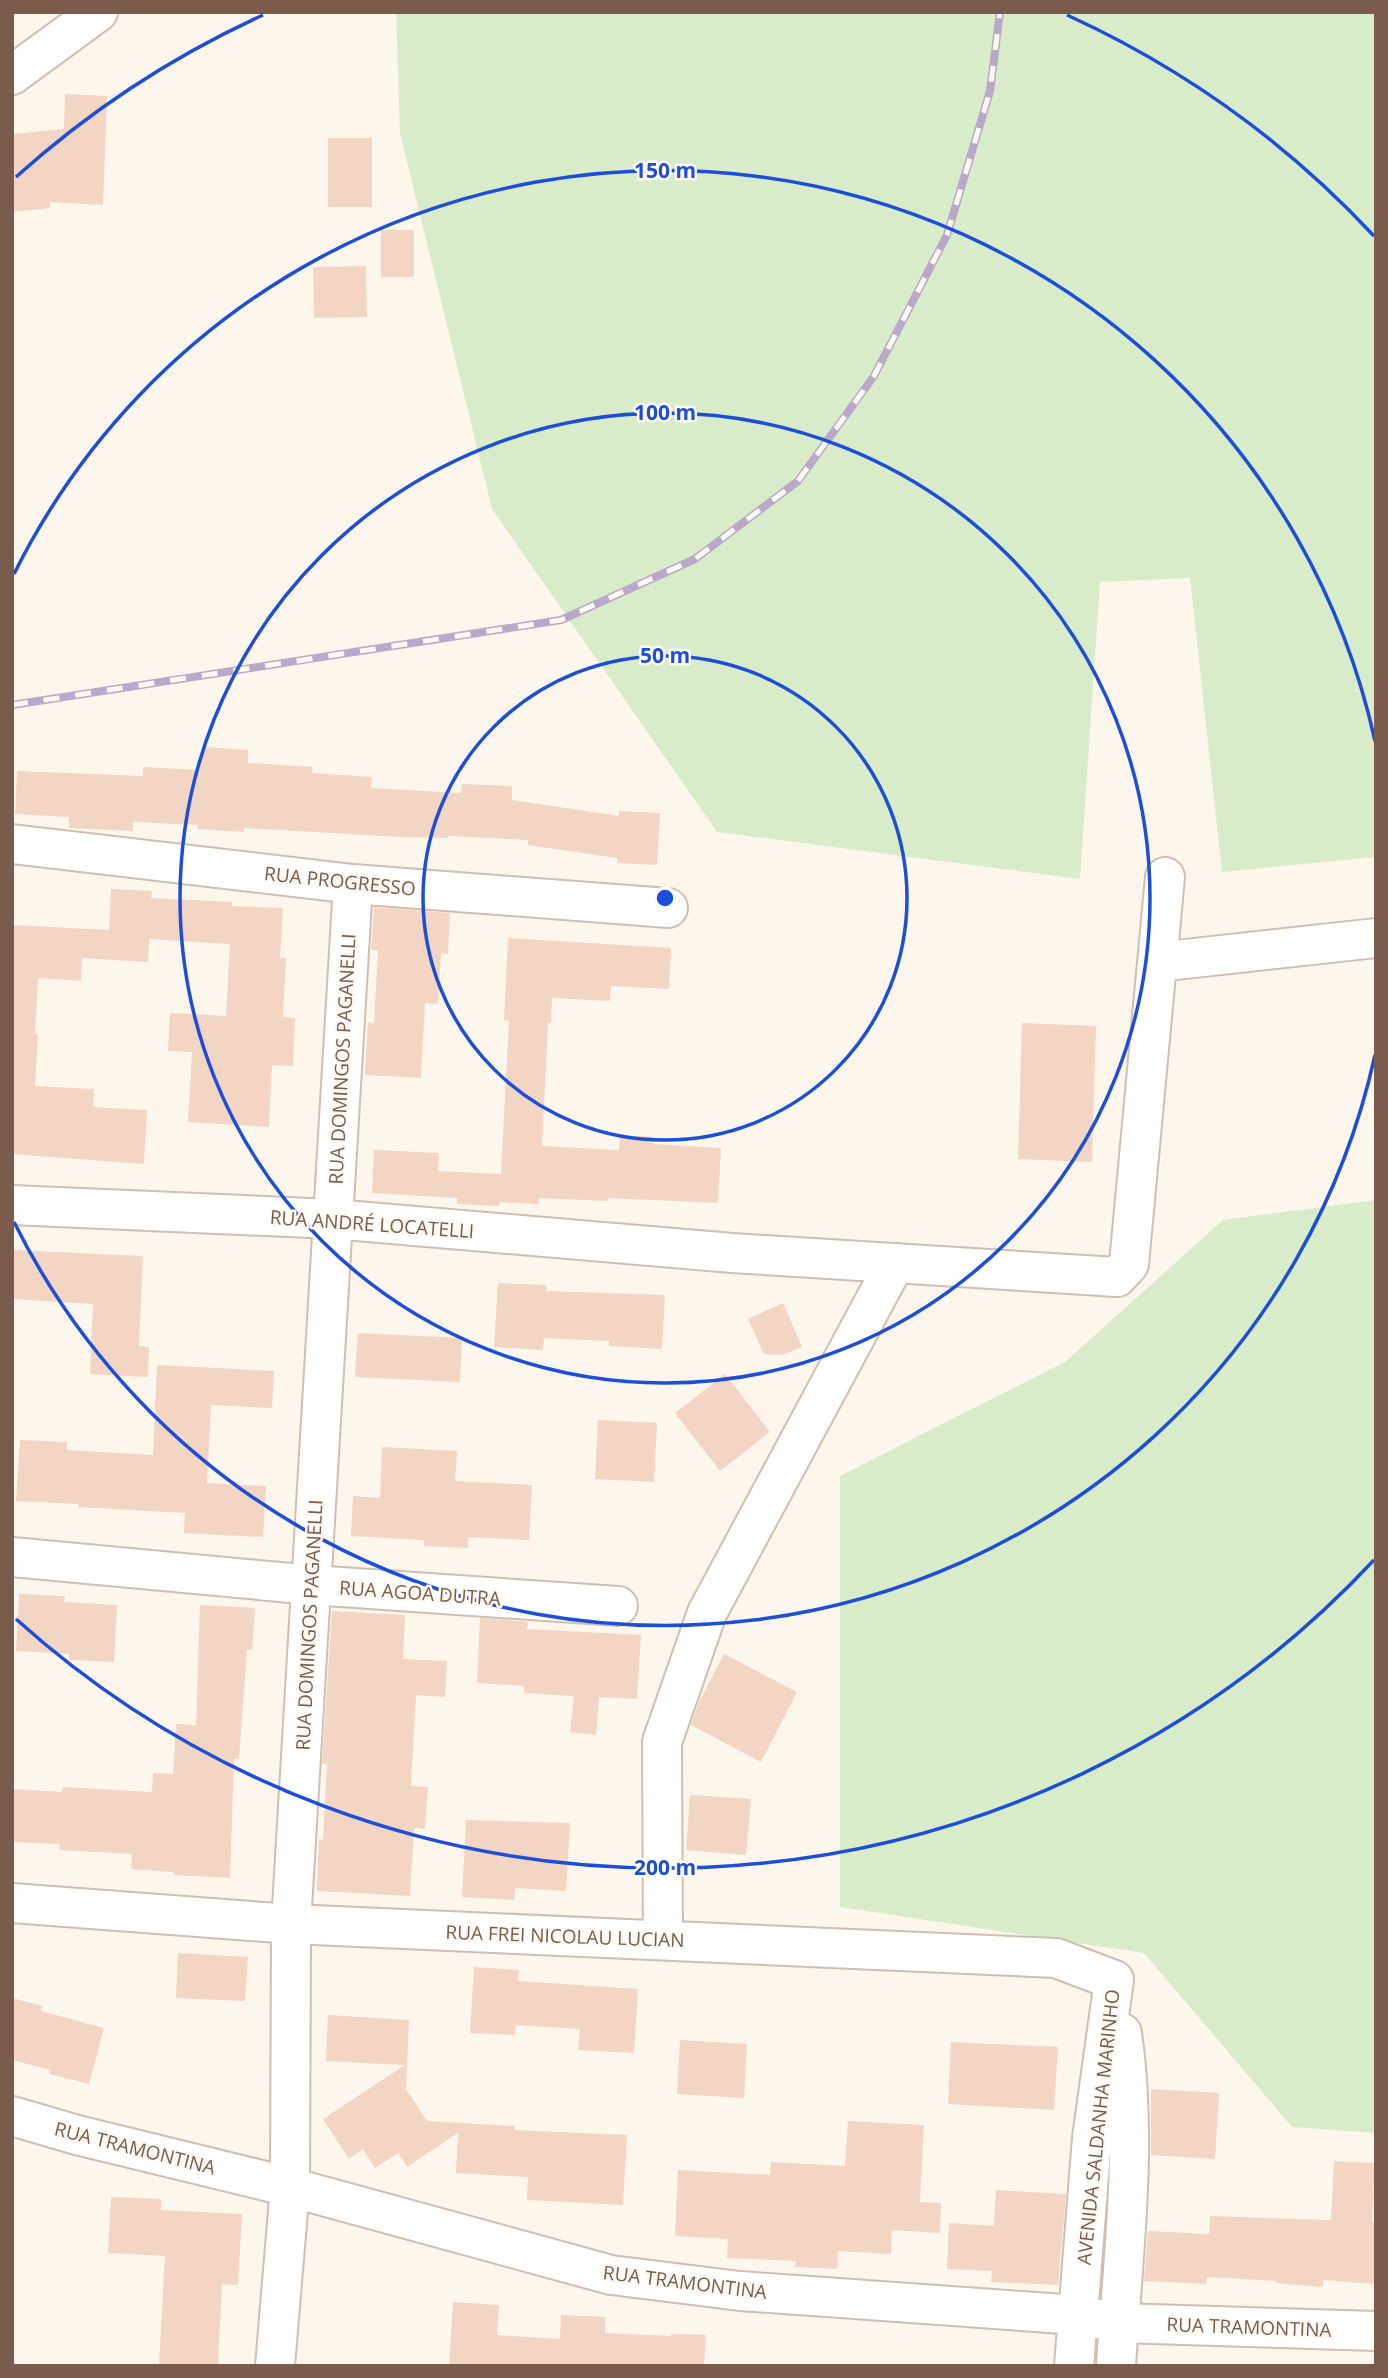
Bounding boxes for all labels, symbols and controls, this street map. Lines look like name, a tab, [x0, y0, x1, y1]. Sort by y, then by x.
text: 150 m	[634, 156, 696, 184]
text: 100 m	[634, 398, 696, 426]
text: 50 m	[640, 641, 690, 669]
street label: RUA PROGRESSO	[263, 860, 417, 902]
centre of rings	[653, 886, 677, 910]
street label: RUA DOMINGOS PAGANELLI	[322, 933, 362, 1185]
street label: RUA ANDRÉ LOCATELLI	[269, 1204, 475, 1244]
street label: RUA DOMINGOS PAGANELLI	[289, 1499, 329, 1751]
street label: RUA AGOA DUTRA	[338, 1574, 502, 1612]
text: 200 m	[634, 1853, 696, 1881]
street label: RUA FREI NICOLAU LUCIAN	[445, 1919, 685, 1953]
street label: AVENIDA SALDANHA MARINHO	[1071, 1988, 1125, 2266]
street label: RUA TRAMONTINA	[52, 2115, 218, 2181]
street label: RUA TRAMONTINA	[602, 2259, 768, 2305]
street label: RUA TRAMONTINA	[1166, 2311, 1332, 2343]

